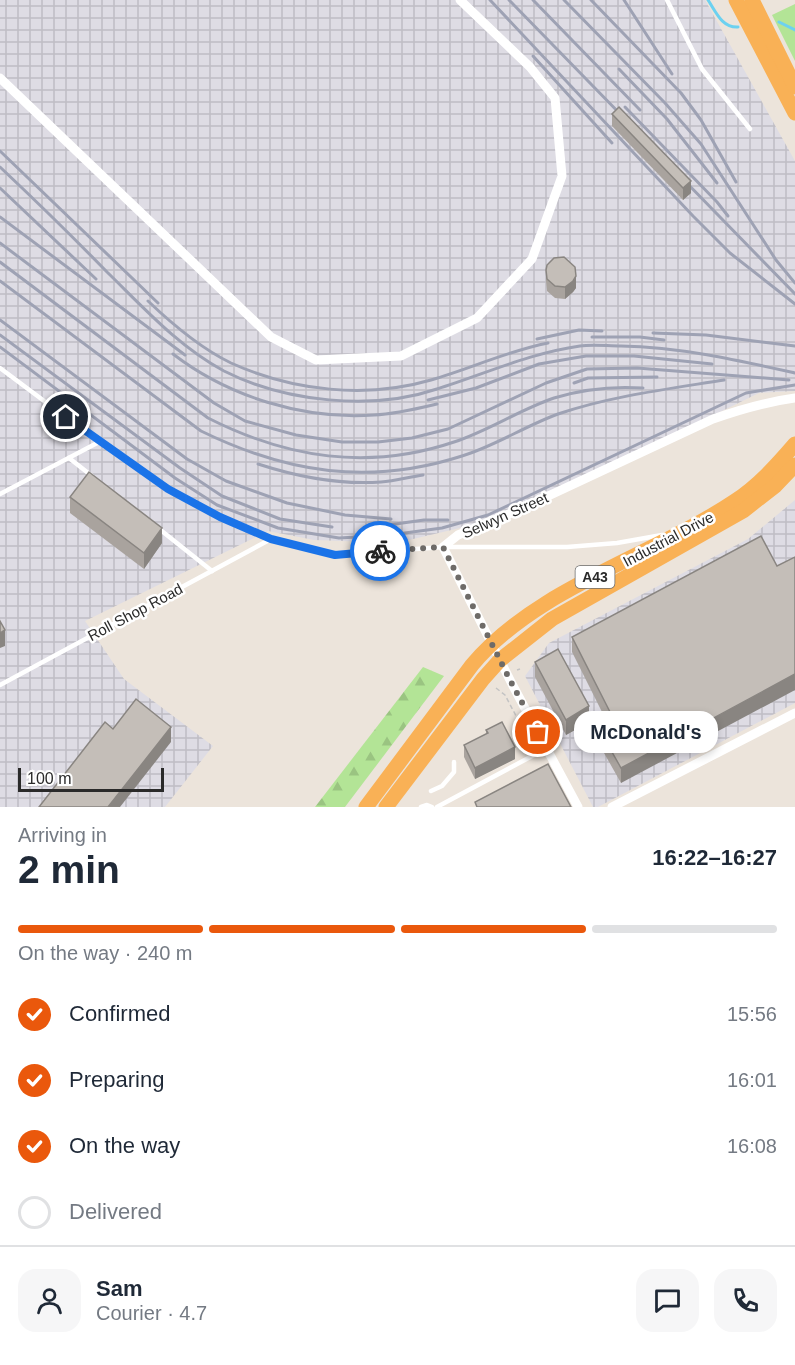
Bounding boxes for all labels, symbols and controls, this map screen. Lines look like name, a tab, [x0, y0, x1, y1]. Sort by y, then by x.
pin	[40, 391, 91, 442]
icon: home	[49, 400, 82, 433]
street label: Selwyn Street	[459, 488, 551, 542]
street label: Industrial Drive	[620, 508, 716, 570]
courier	[350, 521, 410, 581]
icon: bike	[364, 535, 397, 568]
road number: A43	[576, 566, 614, 588]
street label: Roll Shop Road	[85, 580, 185, 644]
pin	[512, 706, 563, 757]
callout: McDonald's	[574, 711, 718, 753]
icon: bag	[521, 715, 554, 748]
text: McDonald's	[590, 721, 702, 743]
scale bar	[18, 765, 164, 792]
text: 100 m	[27, 770, 71, 787]
text: Arriving in	[18, 824, 107, 846]
text: 16:22–16:27	[652, 845, 777, 870]
text: 2 min	[18, 848, 120, 891]
text: On the way · 240 m	[18, 942, 193, 964]
icon: check	[18, 998, 51, 1031]
text: Confirmed	[69, 1001, 170, 1026]
text: 15:56	[727, 1003, 777, 1025]
icon: check	[18, 1064, 51, 1097]
text: Preparing	[69, 1067, 164, 1092]
text: 16:01	[727, 1069, 777, 1091]
icon: check	[18, 1130, 51, 1163]
text: On the way	[69, 1133, 180, 1158]
text: 16:08	[727, 1135, 777, 1157]
text: Delivered	[69, 1199, 162, 1224]
button: person	[18, 1269, 81, 1332]
button: chat	[636, 1269, 699, 1332]
button: phone	[714, 1269, 777, 1332]
text: Sam	[96, 1276, 142, 1301]
text: Courier · 4.7	[96, 1302, 207, 1324]

